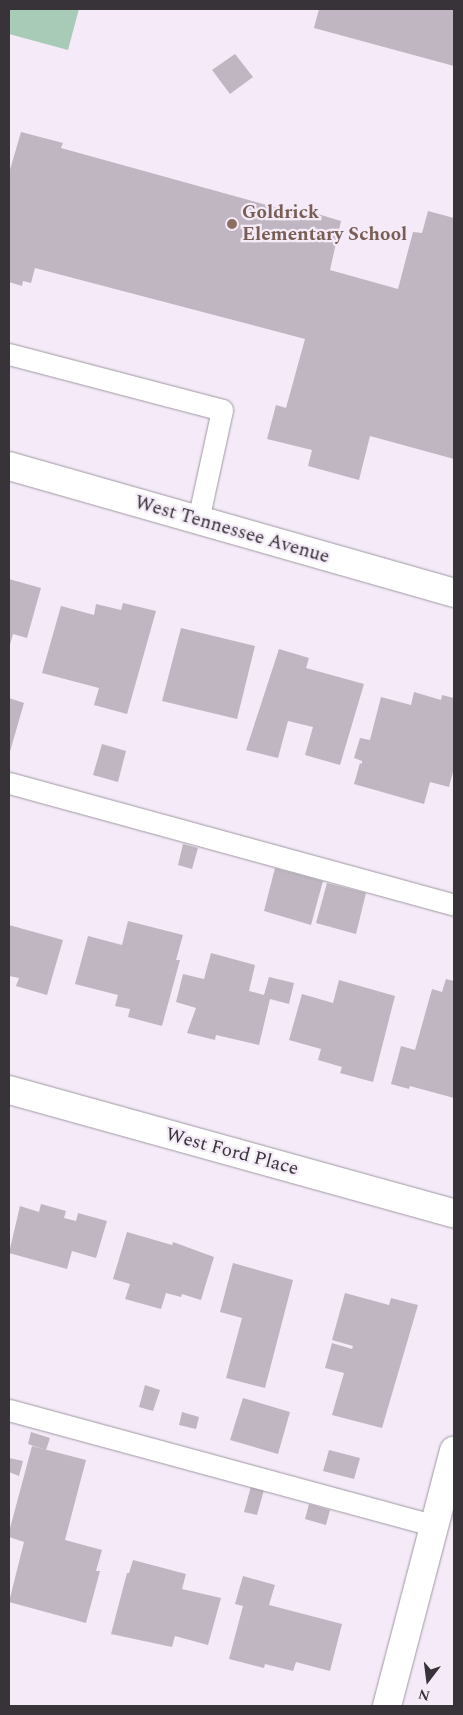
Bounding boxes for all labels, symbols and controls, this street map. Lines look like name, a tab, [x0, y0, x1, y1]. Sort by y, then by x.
place label: Goldrick Elementary School	[242, 202, 407, 246]
marker: Goldrick Elementary School	[226, 218, 238, 230]
street label: West Tennessee Avenue	[132, 491, 332, 569]
street label: West Ford Place	[163, 1123, 301, 1181]
north arrow	[403, 1655, 453, 1705]
text: N	[416, 1683, 432, 1707]

